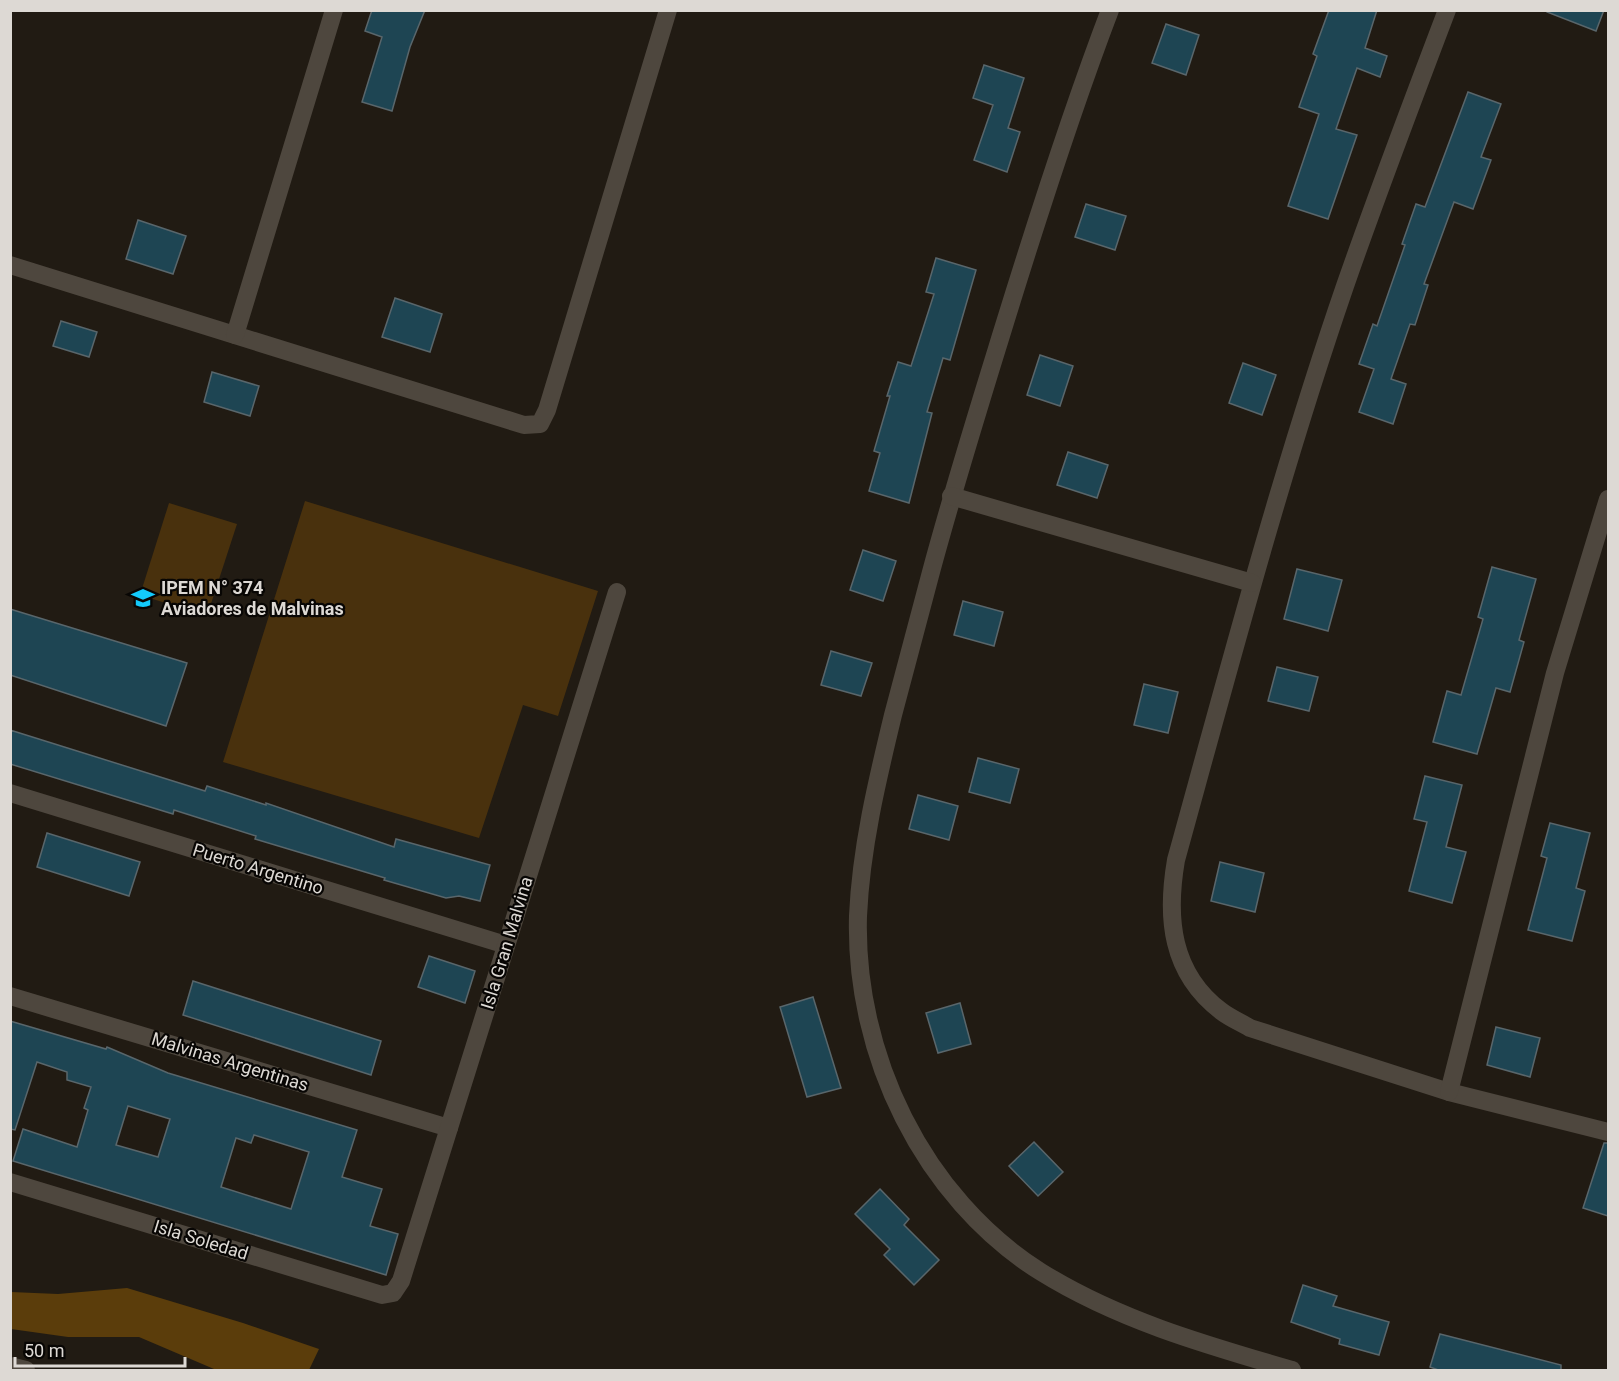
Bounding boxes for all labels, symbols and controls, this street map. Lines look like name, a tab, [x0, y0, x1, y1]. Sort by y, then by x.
place label: IPEM N° 374 Aviadores de Malvinas	[161, 577, 344, 619]
school or university icon: IPEM N° 374 Aviadores de Malvinas	[130, 585, 156, 611]
street label: Puerto Argentino	[190, 839, 326, 898]
street label: Isla Gran Malvina	[476, 874, 537, 1012]
street label: Malvinas Argentinas	[149, 1028, 311, 1095]
street label: Isla Soledad	[151, 1215, 251, 1264]
scale bar	[15, 1330, 184, 1368]
text: 50 m	[24, 1340, 64, 1361]

